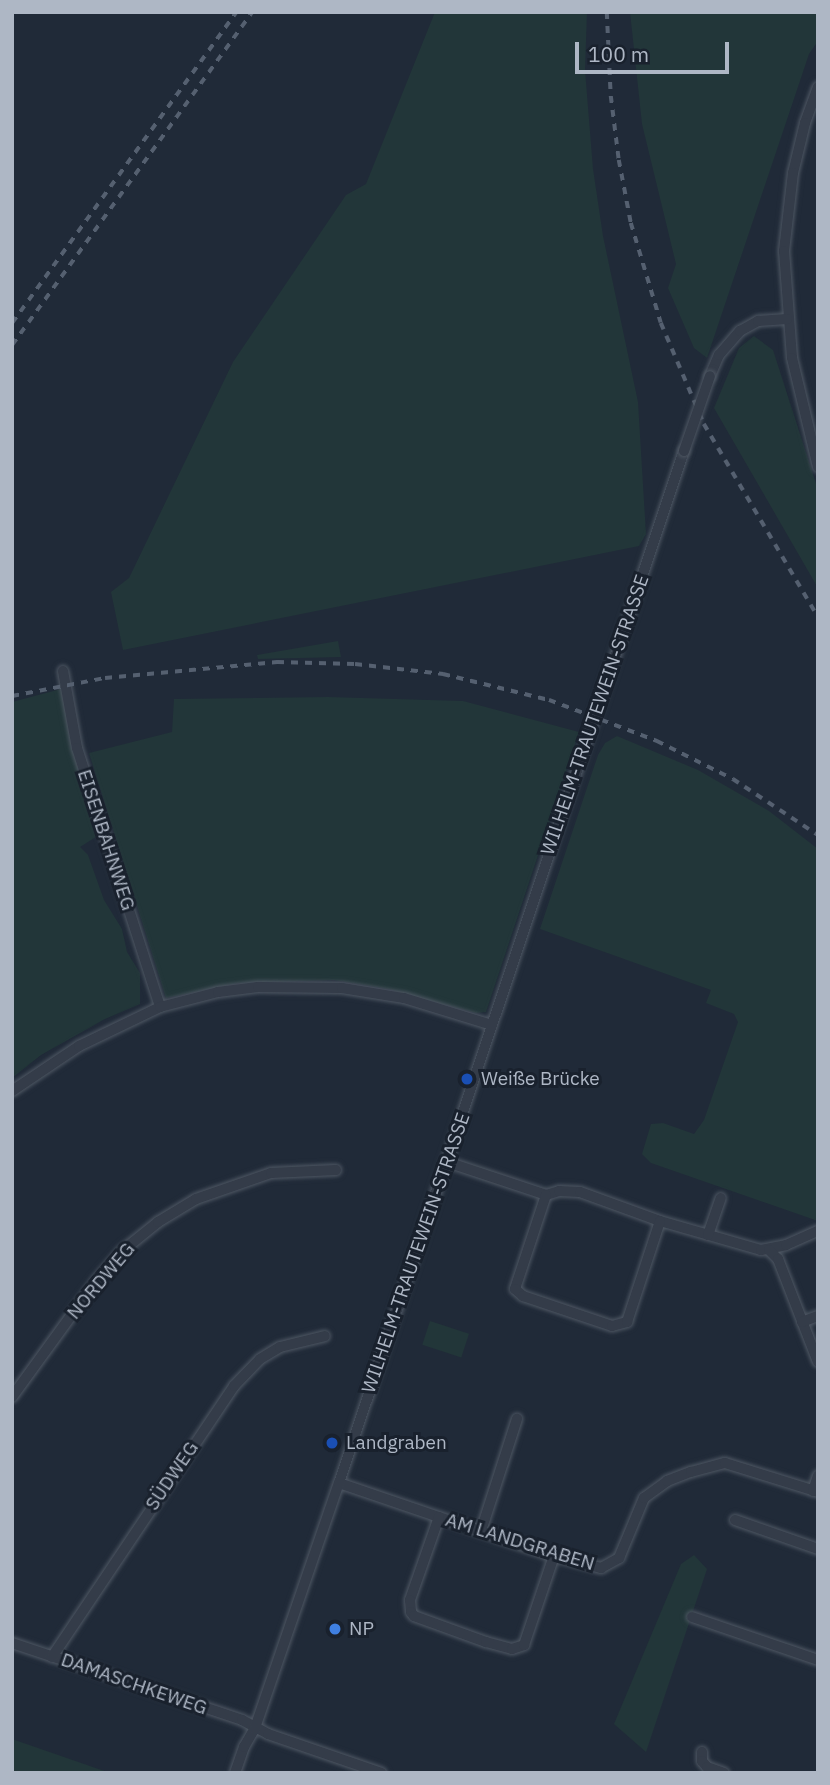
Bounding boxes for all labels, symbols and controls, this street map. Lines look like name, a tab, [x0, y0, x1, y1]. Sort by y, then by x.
scale bar	[578, 28, 732, 72]
text: 100 m	[588, 40, 649, 68]
street label: WILHELM-TRAUTEWEIN-STRASSE	[536, 572, 654, 858]
street label: EISENBAHNWEG	[72, 767, 140, 913]
place label: Weiße Brücke	[481, 1068, 600, 1090]
marker: Weiße Brücke	[459, 1071, 475, 1087]
street label: WILHELM-TRAUTEWEIN-STRASSE	[357, 1110, 475, 1396]
street label: NORDWEG	[62, 1238, 140, 1324]
place label: Landgraben	[346, 1432, 447, 1454]
marker: Landgraben	[324, 1435, 340, 1451]
street label: SÜDWEG	[141, 1437, 203, 1515]
street label: AM LANDGRABEN	[443, 1508, 597, 1576]
place label: NP	[349, 1618, 374, 1640]
marker: NP	[327, 1621, 343, 1637]
street label: DAMASCHKEWEG	[58, 1648, 210, 1720]

